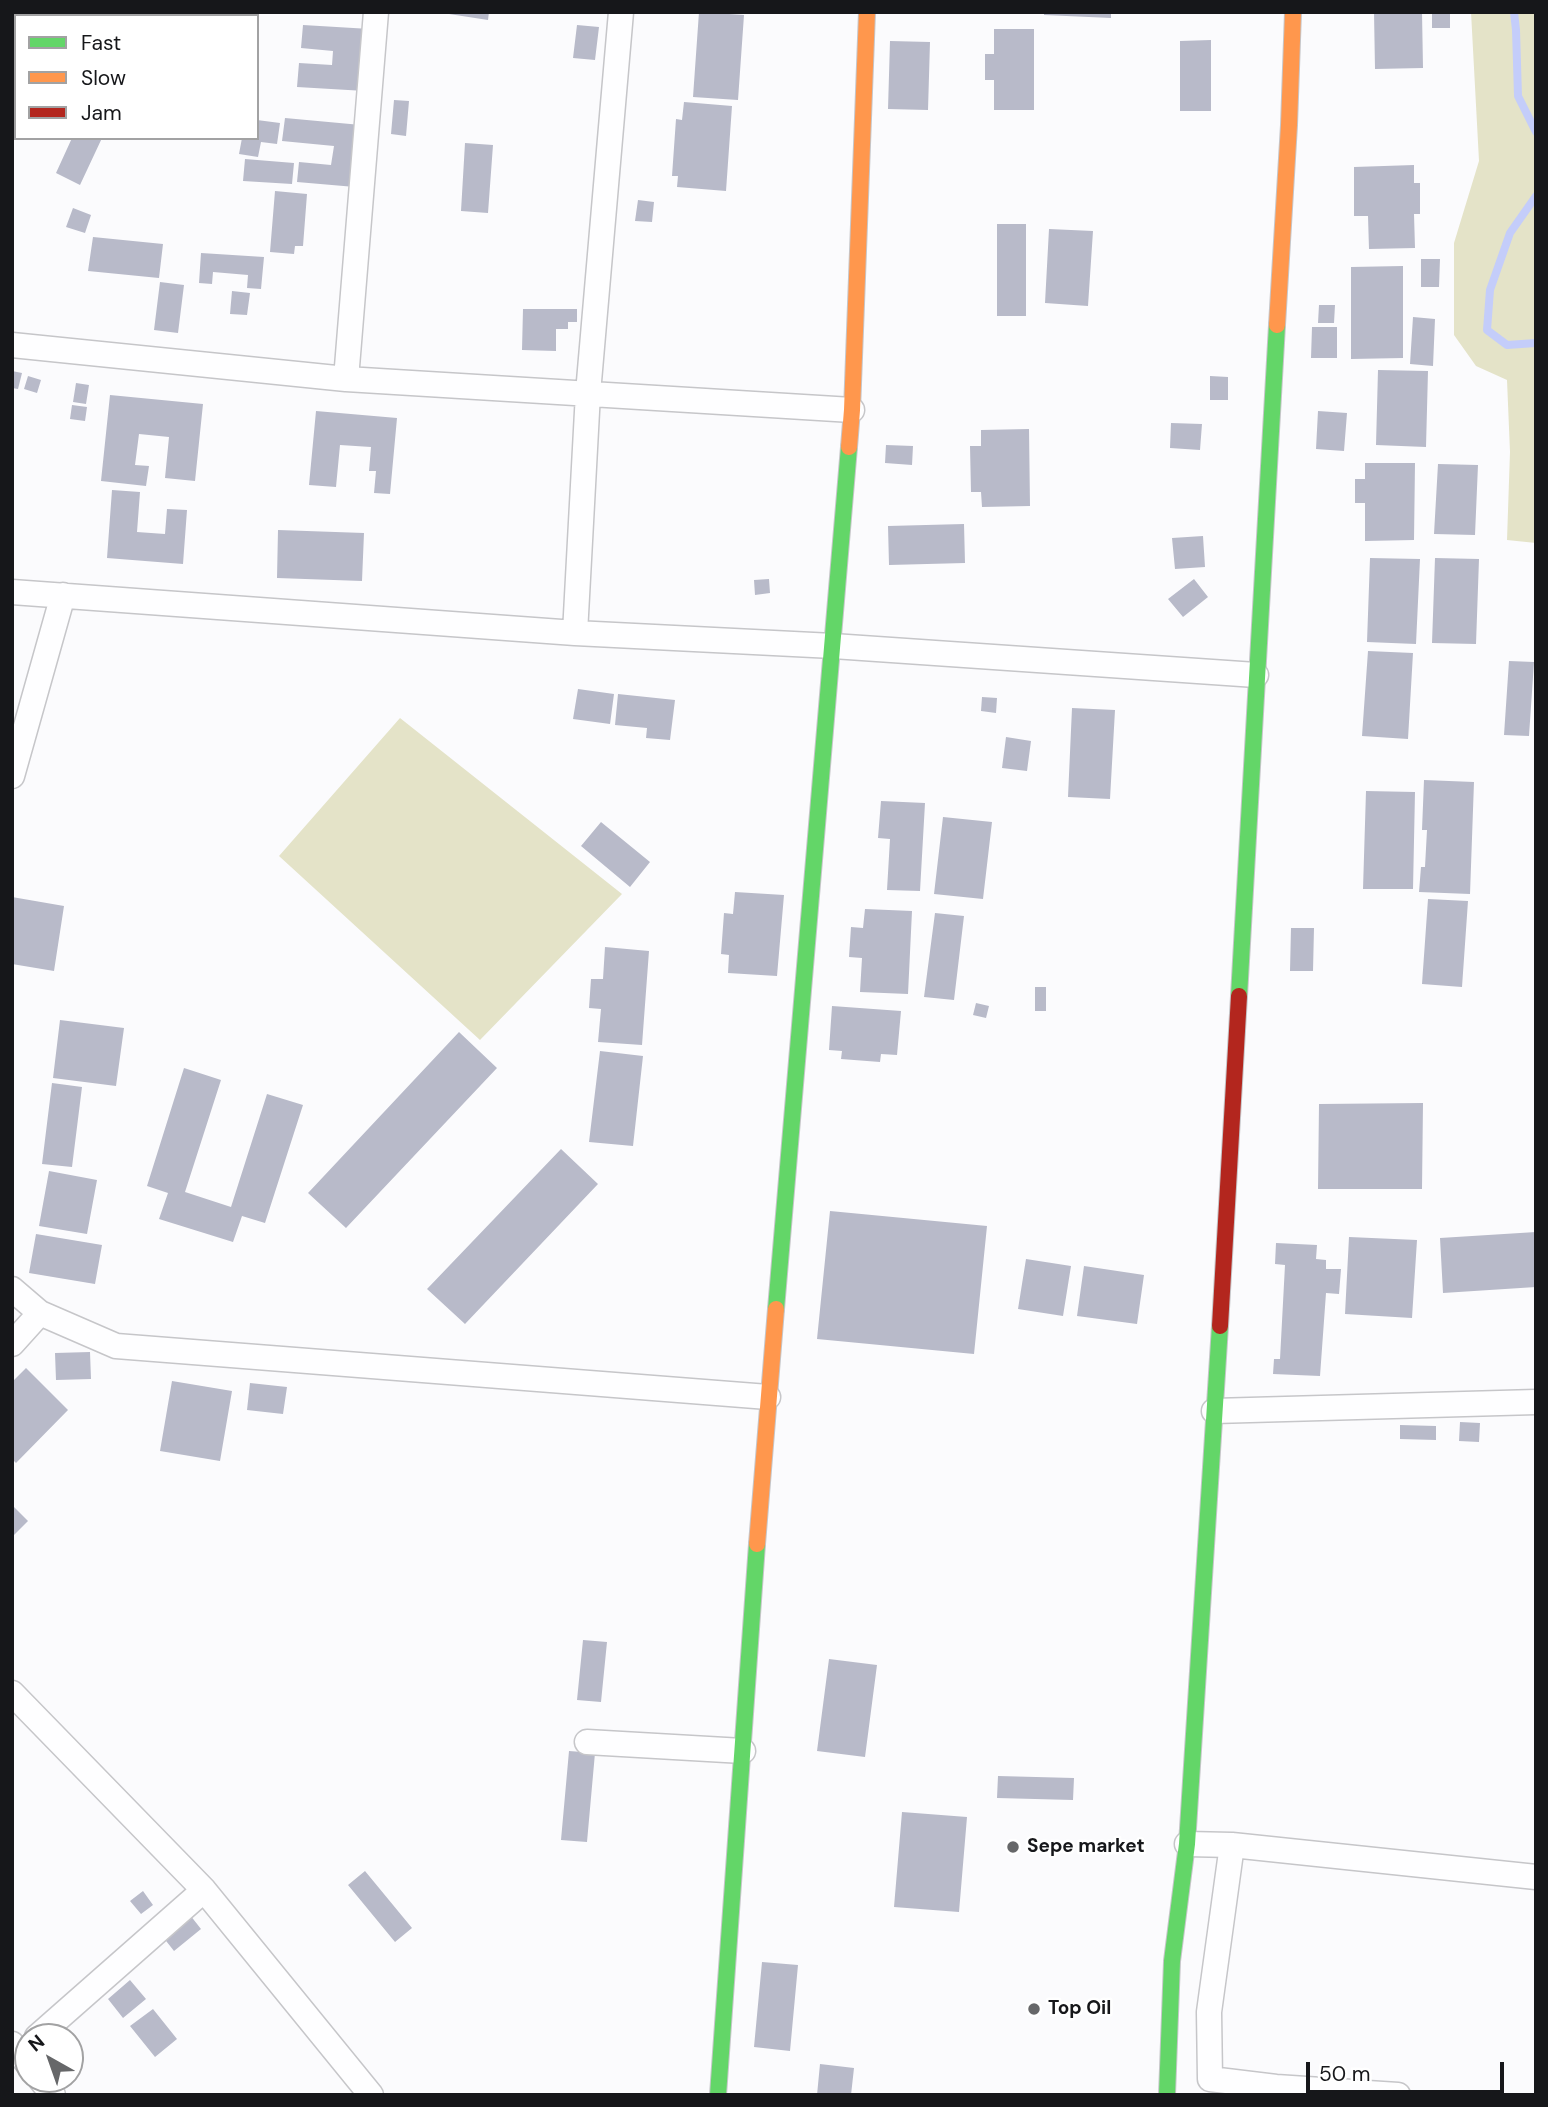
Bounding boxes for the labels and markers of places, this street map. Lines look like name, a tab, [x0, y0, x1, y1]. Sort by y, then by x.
place label: Sepe market	[1027, 1836, 1145, 1858]
marker: Sepe market	[1005, 1839, 1021, 1855]
place label: Top Oil	[1048, 1998, 1111, 2020]
marker: Top Oil	[1026, 2001, 1042, 2017]

